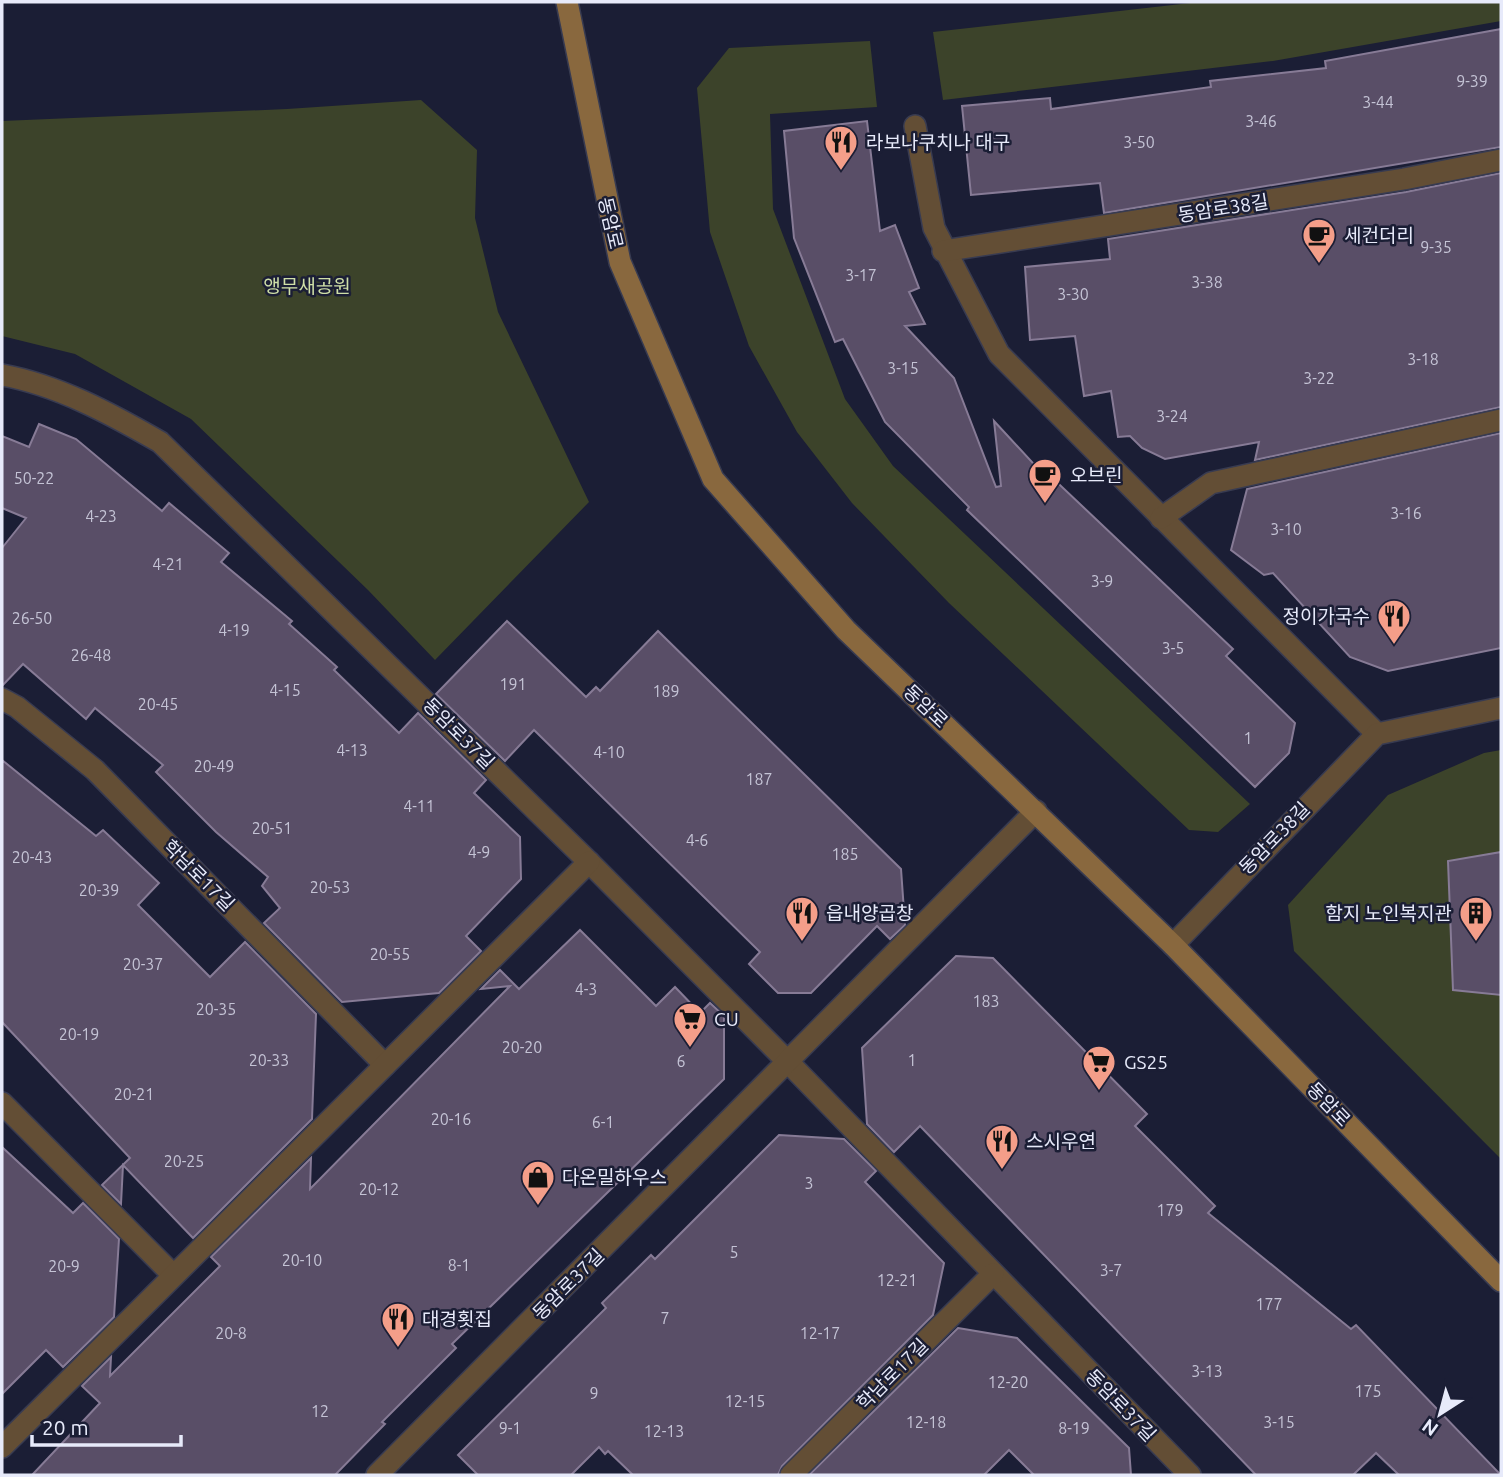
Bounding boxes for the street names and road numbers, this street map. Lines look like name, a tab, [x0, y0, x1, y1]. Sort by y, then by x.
street label: 동암로38길	[1176, 190, 1270, 226]
street label: 동암로	[594, 195, 628, 251]
street label: 동암로	[899, 680, 953, 732]
street label: 동암로37길	[419, 693, 499, 773]
street label: 동암로38길	[1234, 797, 1314, 879]
street label: 학남로17길	[159, 835, 239, 915]
street label: 동암로	[1303, 1077, 1355, 1131]
street label: 동암로37길	[528, 1244, 608, 1324]
street label: 학남로17길	[852, 1334, 932, 1414]
street label: 동암로37길	[1081, 1364, 1161, 1446]

